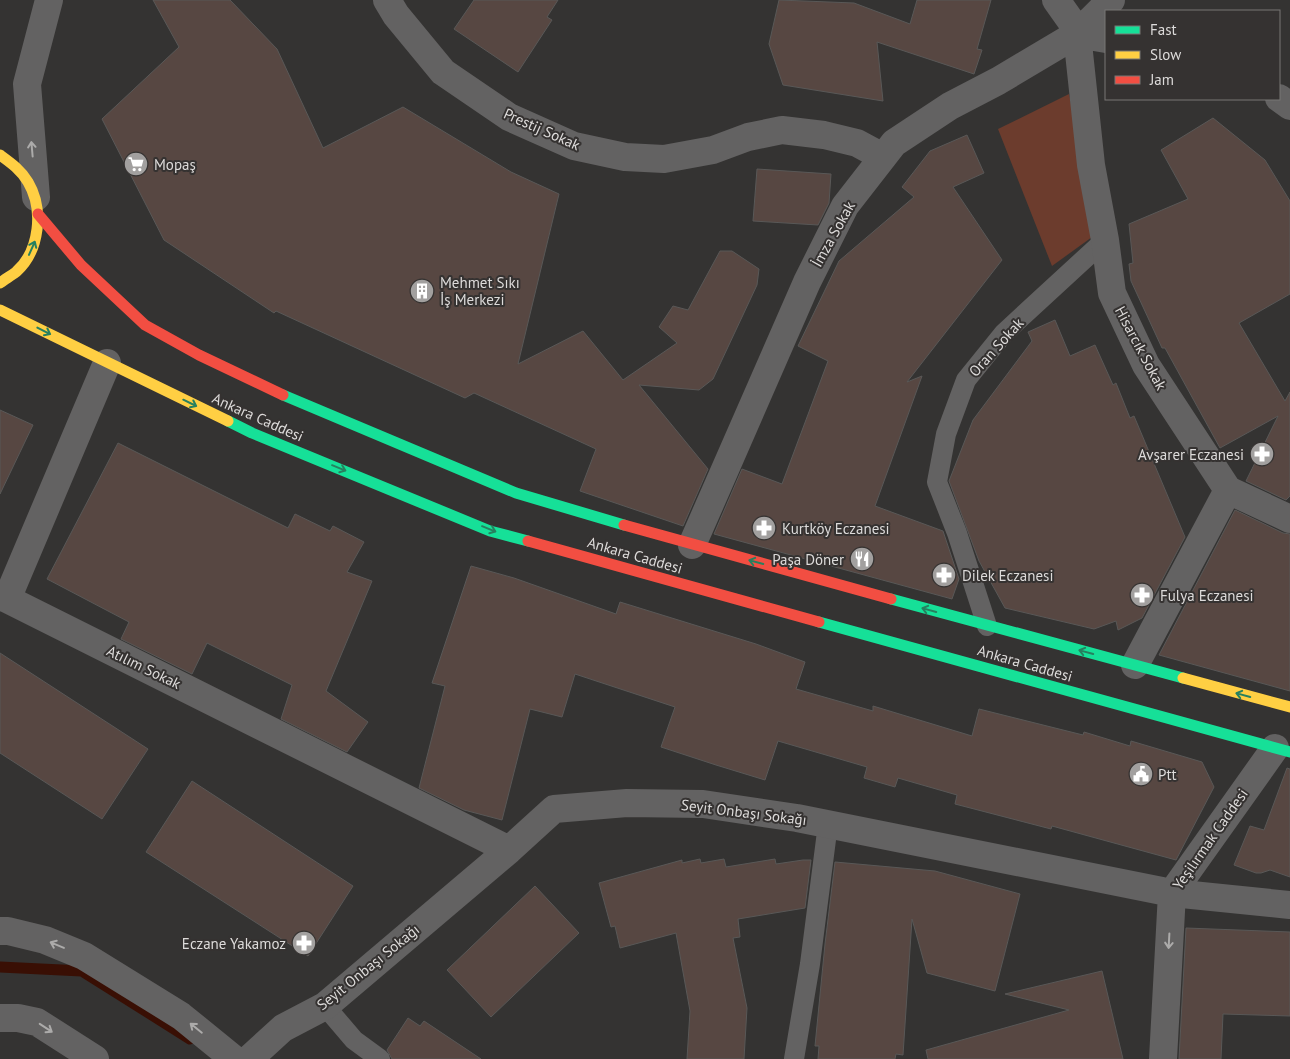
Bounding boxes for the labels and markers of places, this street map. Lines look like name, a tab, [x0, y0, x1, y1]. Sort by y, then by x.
supermarket icon: Mopaş	[123, 151, 149, 177]
place label: Mopaş	[154, 155, 196, 174]
place label: Mehmet Sıkı İş Merkezi	[440, 273, 520, 309]
building icon: Mehmet Sıkı İş Merkezi	[409, 278, 435, 304]
pharmacy icon: Avşarer Eczanesi	[1249, 441, 1275, 467]
place label: Avşarer Eczanesi	[1138, 445, 1244, 464]
pharmacy icon: Kurtköy Eczanesi	[751, 515, 777, 541]
place label: Kurtköy Eczanesi	[782, 519, 890, 538]
restaurant icon: Paşa Döner	[849, 546, 875, 572]
place label: Paşa Döner	[772, 550, 844, 569]
pharmacy icon: Dilek Eczanesi	[931, 562, 957, 588]
place label: Dilek Eczanesi	[962, 566, 1053, 585]
pharmacy icon: Fulya Eczanesi	[1129, 582, 1155, 608]
place label: Fulya Eczanesi	[1160, 586, 1254, 605]
public building icon: Ptt	[1128, 761, 1154, 787]
place label: Ptt	[1158, 765, 1177, 784]
pharmacy icon: Eczane Yakamoz	[291, 930, 317, 956]
place label: Eczane Yakamoz	[182, 934, 286, 953]

